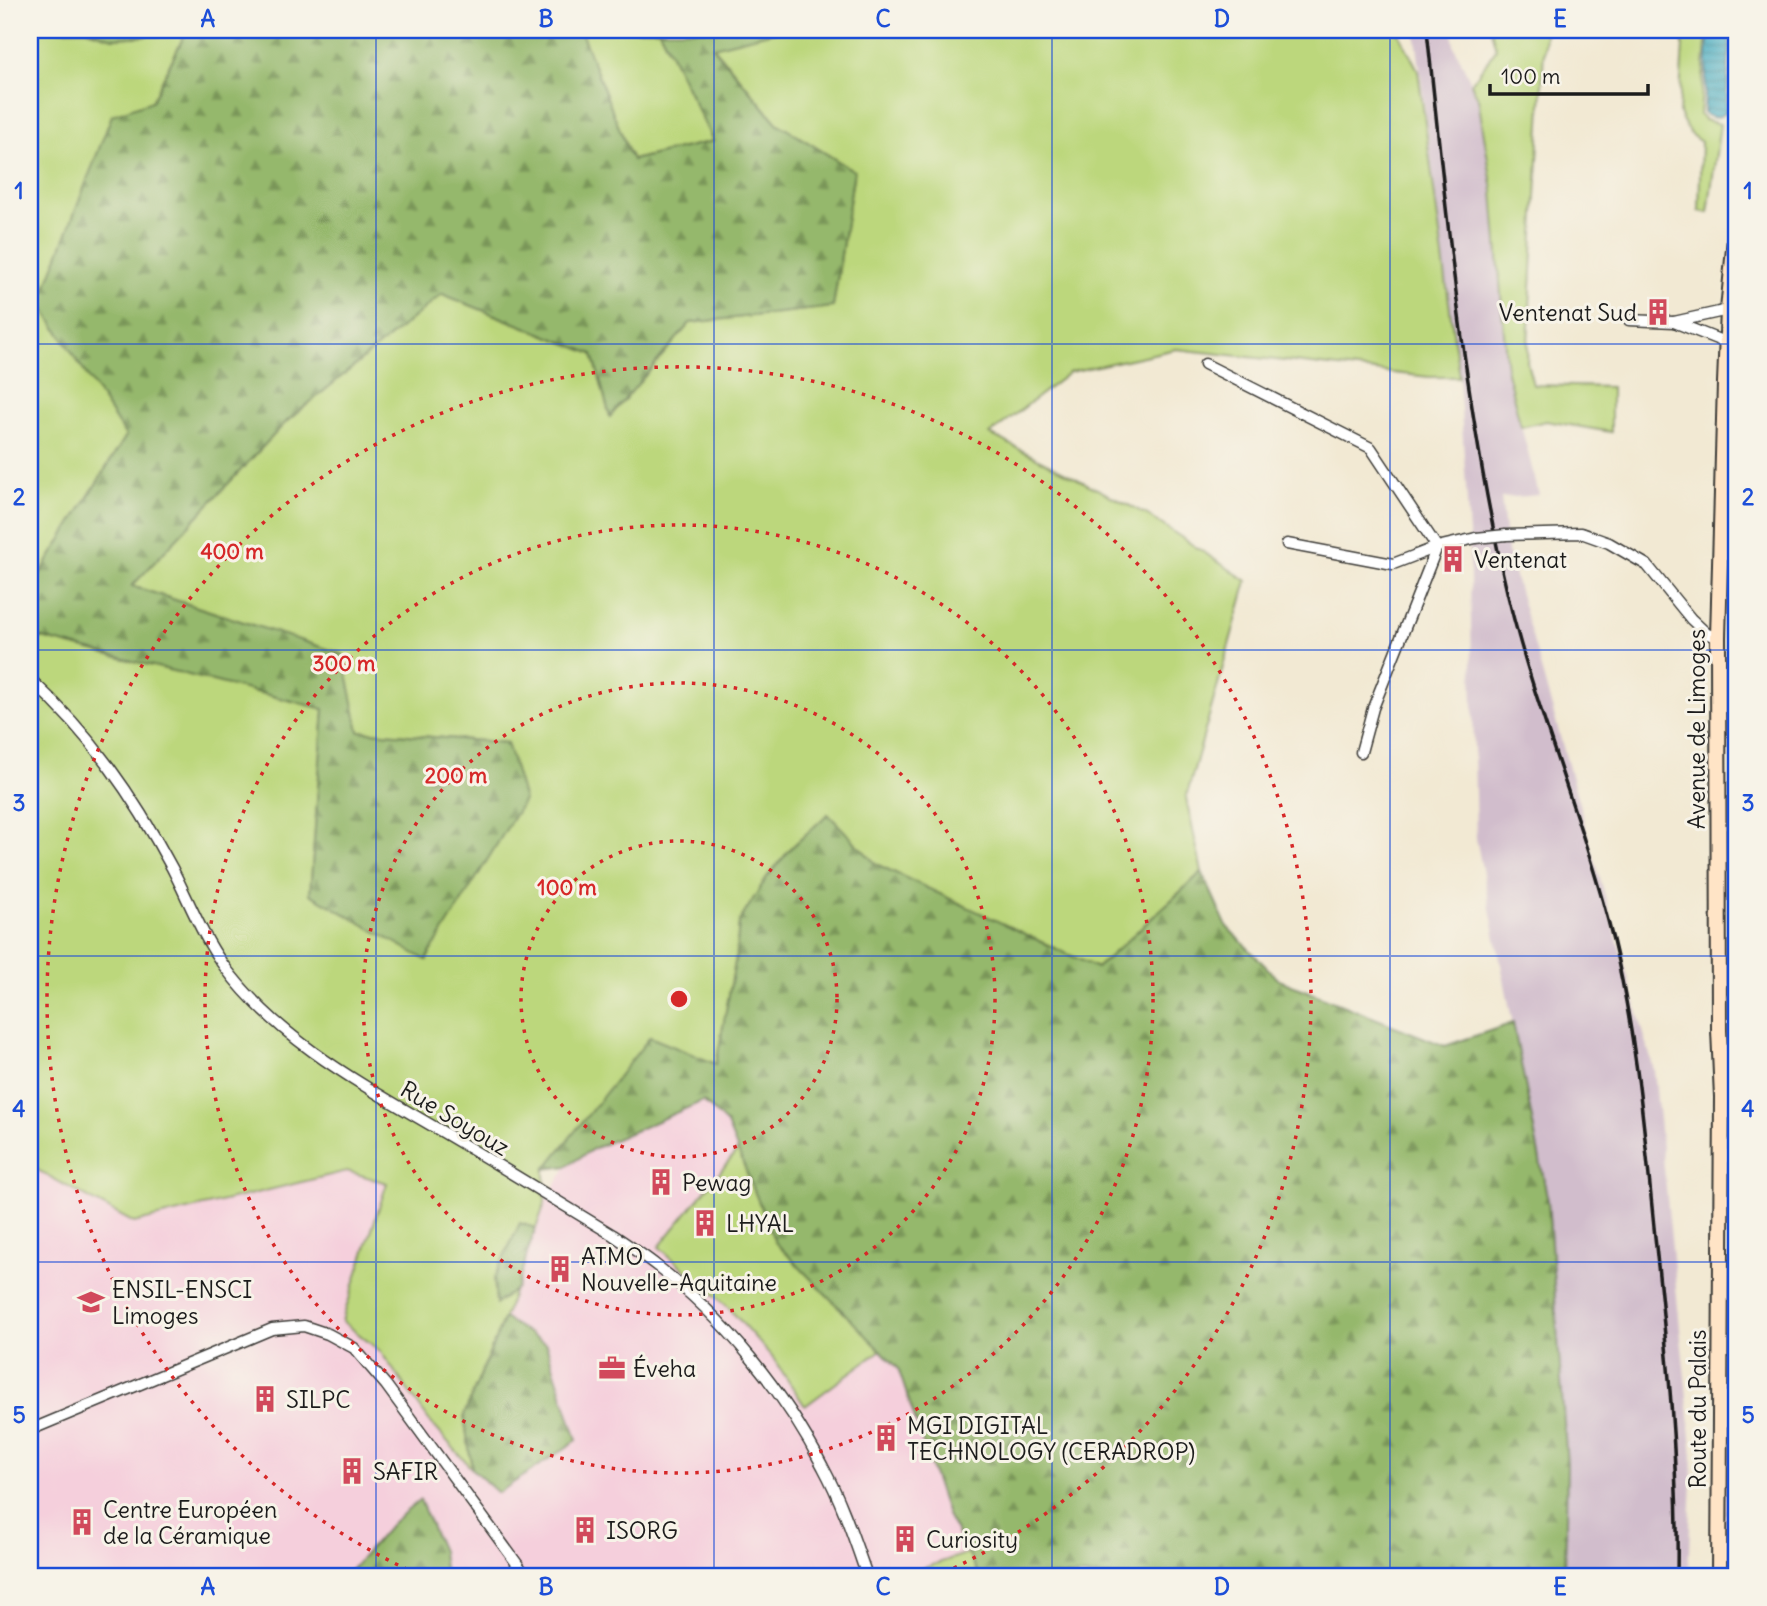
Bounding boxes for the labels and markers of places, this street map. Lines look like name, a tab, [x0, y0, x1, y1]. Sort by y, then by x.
building icon: Ventenat Sud	[1643, 297, 1673, 327]
place label: Ventenat Sud	[1499, 298, 1637, 327]
building icon: Ventenat	[1438, 544, 1468, 574]
place label: Ventenat	[1474, 545, 1567, 574]
centre of rings	[667, 987, 691, 1011]
building icon: Pewag	[646, 1167, 676, 1197]
place label: Pewag	[682, 1168, 751, 1197]
building icon: LHYAL	[690, 1208, 720, 1238]
place label: LHYAL	[726, 1209, 794, 1238]
place label: ATMO Nouvelle-Aquitaine	[581, 1242, 777, 1297]
building icon: ATMO Nouvelle-Aquitaine	[545, 1254, 575, 1284]
place label: ENSIL-ENSCI Limoges	[112, 1275, 252, 1330]
school or university icon: ENSIL-ENSCI Limoges	[76, 1287, 106, 1317]
office icon: Éveha	[597, 1353, 627, 1383]
place label: Éveha	[633, 1354, 696, 1383]
building icon: SILPC	[250, 1384, 280, 1414]
place label: SILPC	[286, 1385, 350, 1414]
place label: MGI DIGITAL TECHNOLOGY (CERADROP)	[907, 1411, 1195, 1466]
building icon: MGI DIGITAL TECHNOLOGY (CERADROP)	[871, 1423, 901, 1453]
building icon: SAFIR	[337, 1456, 367, 1486]
place label: SAFIR	[373, 1457, 438, 1486]
place label: Centre Européen de la Céramique	[103, 1495, 277, 1550]
building icon: Centre Européen de la Céramique	[67, 1507, 97, 1537]
building icon: ISORG	[570, 1515, 600, 1545]
place label: ISORG	[606, 1516, 678, 1545]
building icon: Curiosity	[890, 1524, 920, 1554]
place label: Curiosity	[926, 1525, 1018, 1554]

